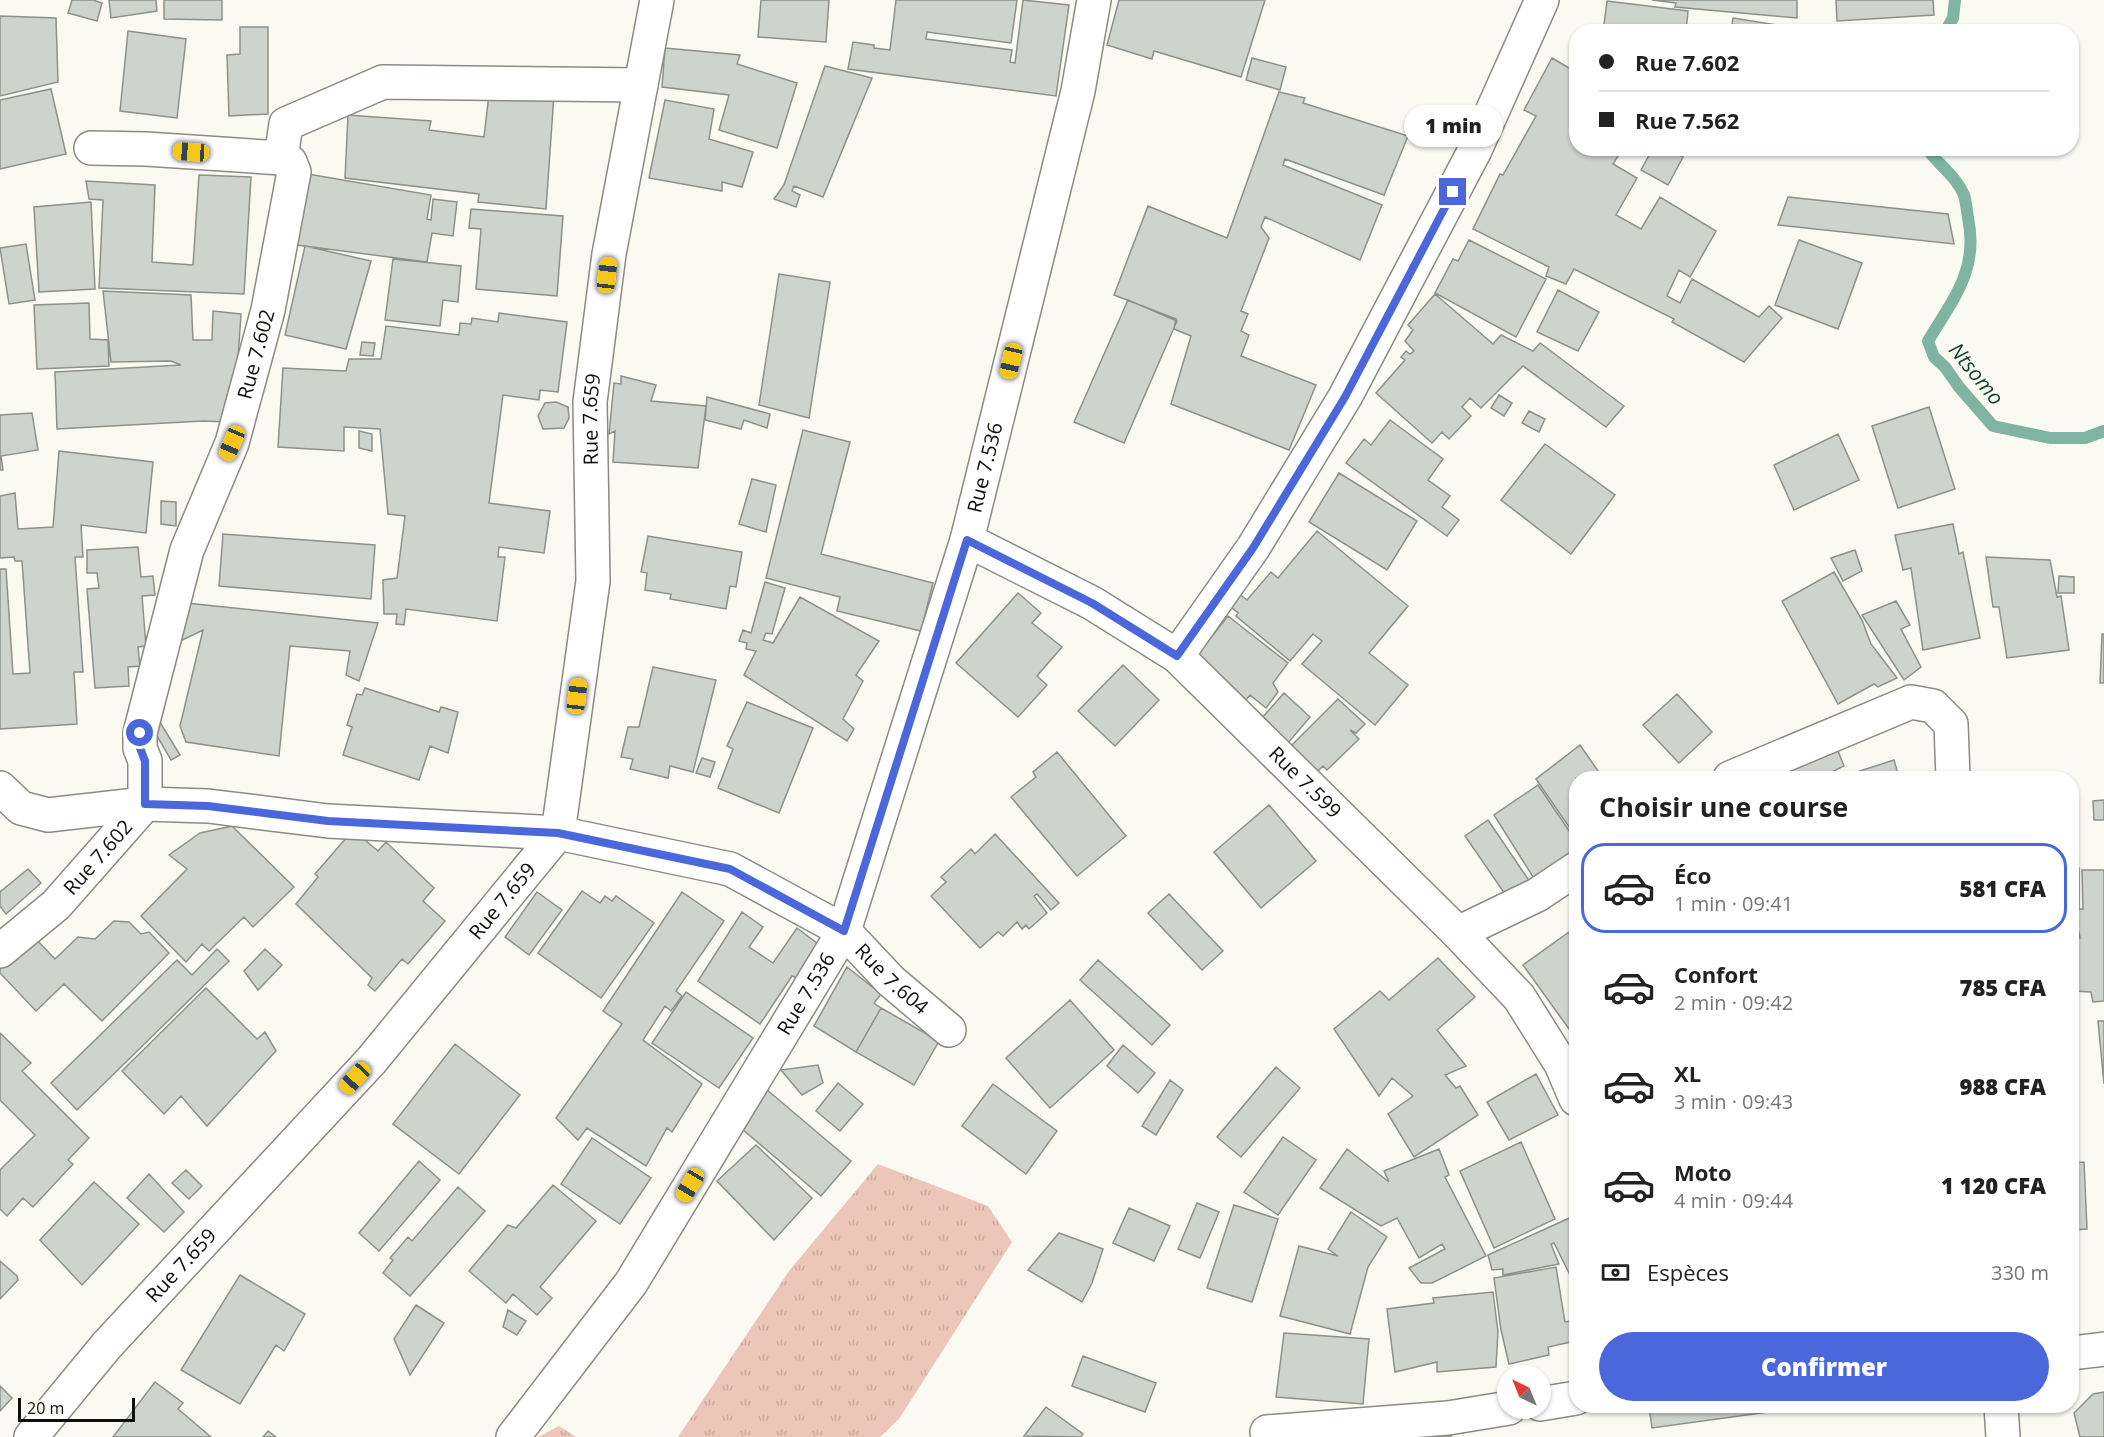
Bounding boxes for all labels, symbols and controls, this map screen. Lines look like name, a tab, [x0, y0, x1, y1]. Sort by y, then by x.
text: Rue 7.602	[1635, 47, 1739, 77]
callout: 1 min	[1404, 105, 1502, 147]
text: Rue 7.562	[1635, 105, 1739, 135]
text: 1 min	[1425, 112, 1482, 139]
car	[172, 142, 210, 162]
route end	[1439, 178, 1466, 205]
car	[596, 256, 618, 294]
street label: Rue 7.602	[230, 306, 281, 402]
water label: Ntsomo	[1943, 336, 2011, 410]
car	[998, 341, 1024, 381]
street label: Rue 7.659	[575, 372, 607, 466]
street label: Rue 7.536	[960, 419, 1009, 515]
car	[217, 423, 247, 463]
car	[566, 677, 588, 715]
route start	[126, 719, 153, 746]
street label: Rue 7.599	[1263, 740, 1348, 824]
text: Choisir une course	[1599, 788, 1848, 825]
street label: Rue 7.602	[57, 814, 138, 900]
street label: Rue 7.659	[462, 857, 541, 945]
text: Éco	[1674, 860, 1711, 890]
icon: car	[1602, 861, 1656, 915]
text: 581 CFA	[1960, 873, 2046, 903]
text: 1 min · 09:41	[1674, 890, 1793, 917]
street label: Rue 7.604	[849, 937, 935, 1020]
street label: Rue 7.536	[770, 947, 841, 1040]
text: Confort	[1674, 959, 1758, 989]
icon: car	[1602, 960, 1656, 1014]
text: 785 CFA	[1960, 972, 2046, 1002]
text: 2 min · 09:42	[1674, 989, 1793, 1016]
text: XL	[1674, 1058, 1701, 1088]
car	[336, 1059, 374, 1097]
icon: car	[1602, 1059, 1656, 1113]
text: 988 CFA	[1960, 1071, 2046, 1101]
text: 3 min · 09:43	[1674, 1088, 1793, 1115]
text: Moto	[1674, 1157, 1732, 1187]
icon: car	[1602, 1158, 1656, 1212]
car	[673, 1165, 707, 1205]
text: 1 120 CFA	[1941, 1170, 2046, 1200]
text: 4 min · 09:44	[1674, 1187, 1793, 1214]
street label: Rue 7.659	[139, 1222, 222, 1308]
icon: cash	[1599, 1256, 1632, 1289]
text: Espèces	[1647, 1257, 1729, 1287]
text: 330 m	[1991, 1259, 2049, 1286]
button: Confirmer	[1599, 1332, 2049, 1401]
north arrow	[1497, 1365, 1551, 1419]
map controls	[1497, 1365, 1551, 1419]
scale bar	[18, 1395, 135, 1422]
text: 20 m	[27, 1397, 64, 1419]

